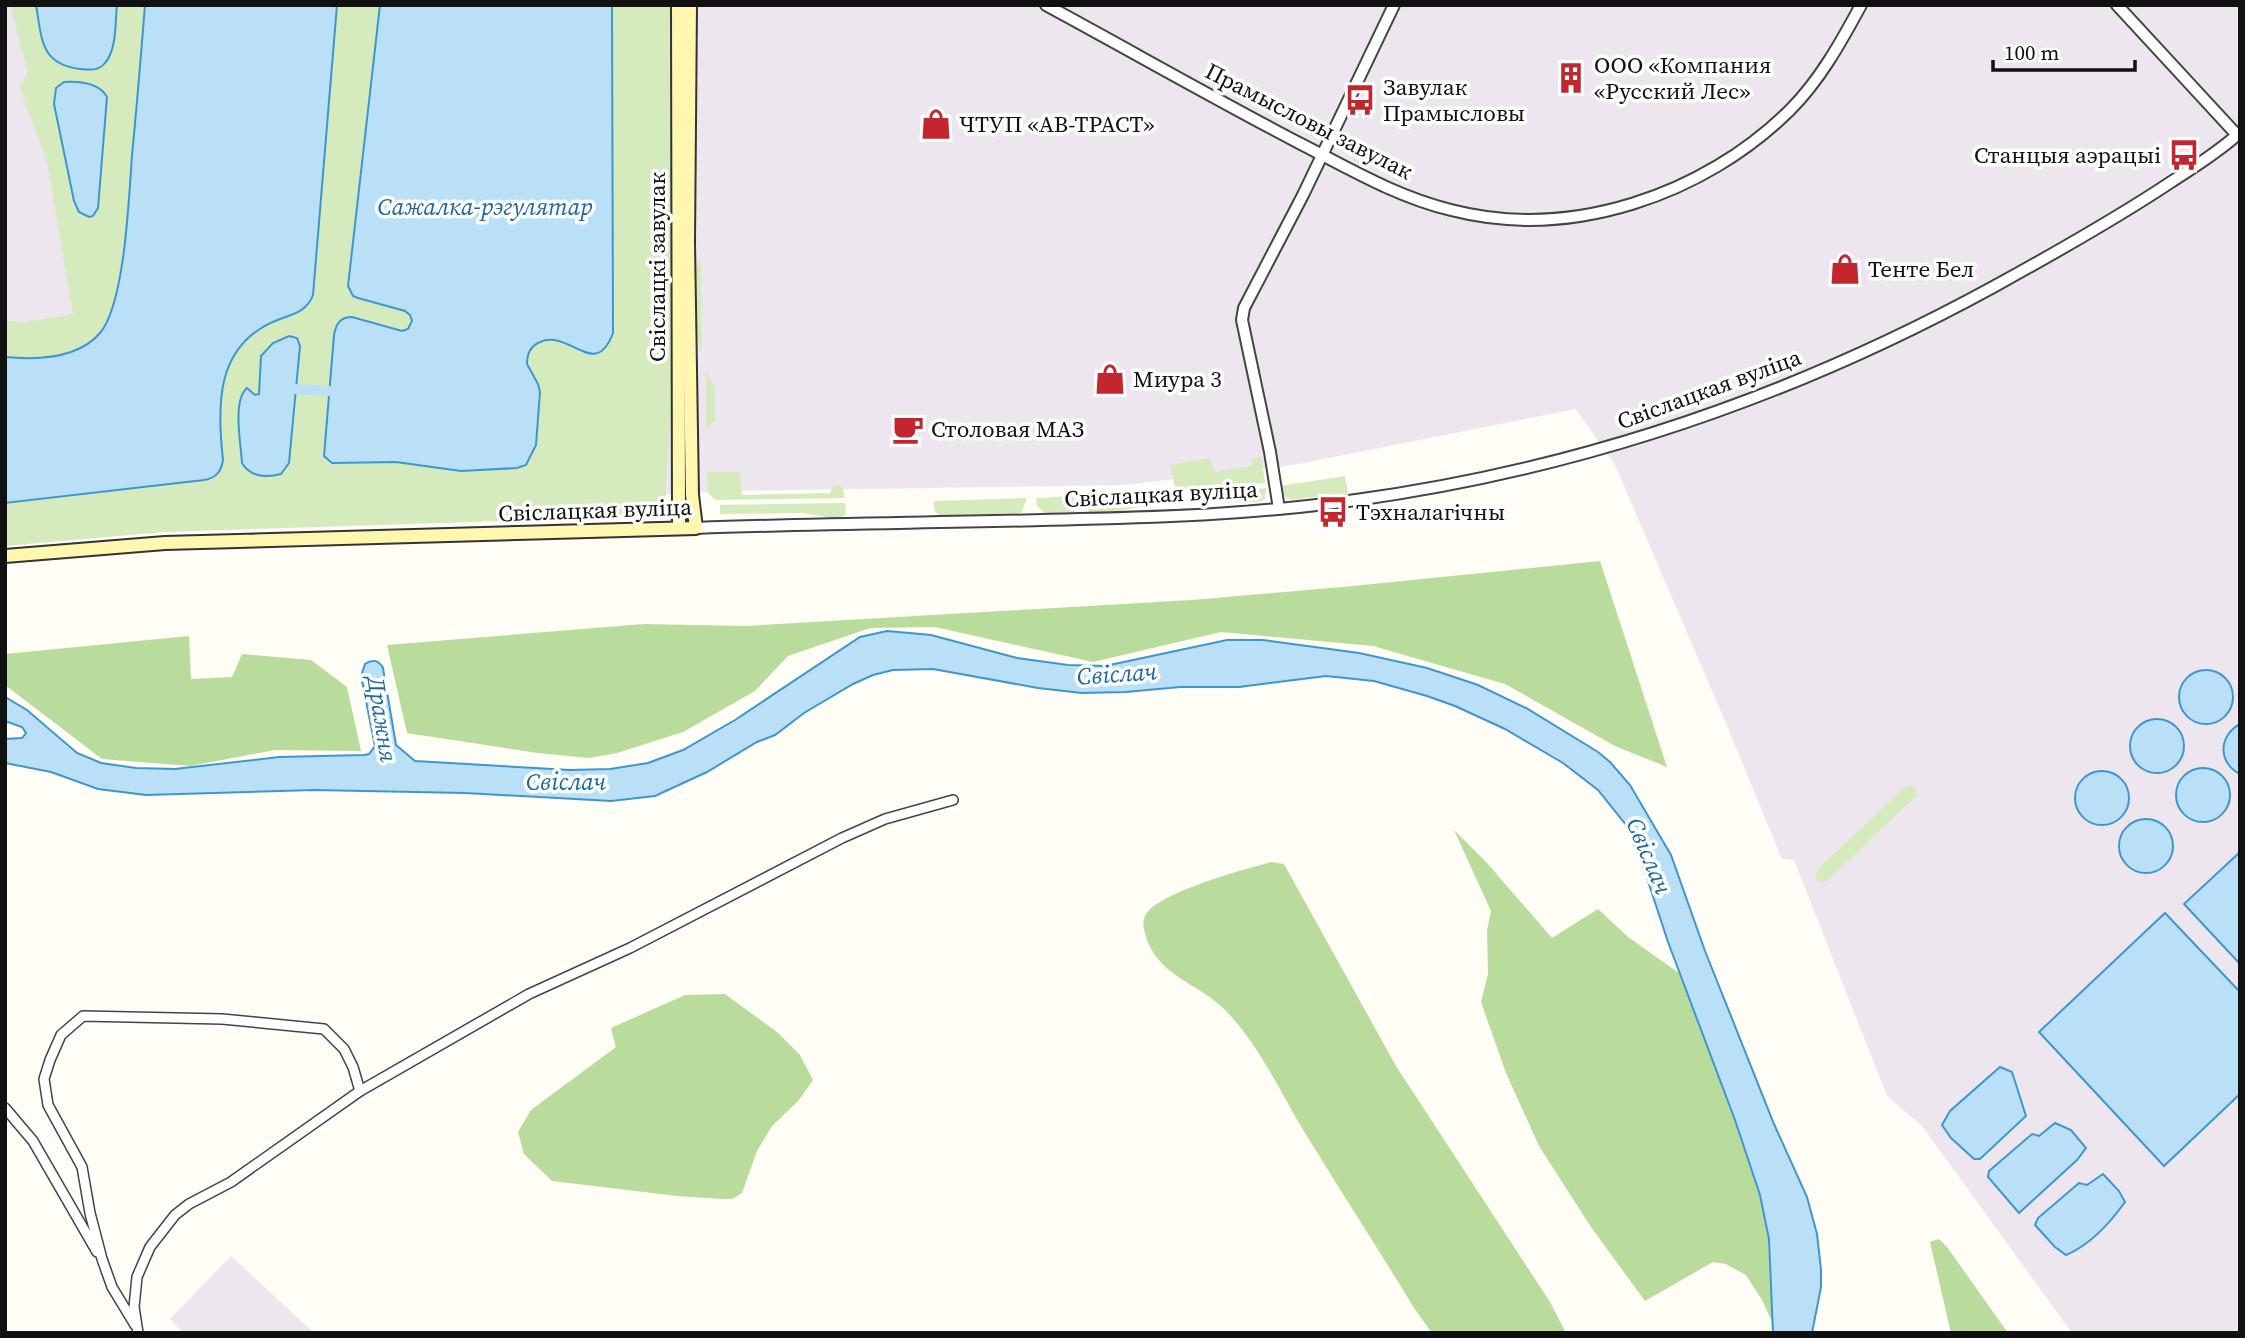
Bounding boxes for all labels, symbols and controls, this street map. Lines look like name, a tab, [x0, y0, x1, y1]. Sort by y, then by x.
scale bar	[1993, 28, 2135, 72]
text: 100 m	[2004, 38, 2059, 67]
place label: ООО «Компания «Русский Лес»	[1594, 49, 1771, 107]
street label: Прамысловы завулак	[1200, 55, 1419, 187]
building icon: ООО «Компания «Русский Лес»	[1554, 61, 1588, 95]
place label: Завулак Прамысловы	[1383, 71, 1525, 129]
bus stop icon: Завулак Прамысловы	[1343, 83, 1377, 117]
shop icon: ЧТУП «АВ-ТРАСТ»	[919, 107, 953, 141]
place label: ЧТУП «АВ-ТРАСТ»	[959, 108, 1155, 140]
bus stop icon: Станцыя аэрацыі	[2167, 138, 2201, 172]
place label: Станцыя аэрацыі	[1974, 139, 2161, 171]
street label: Свіслацкі завулак	[641, 172, 673, 362]
water label: Сажалка-рэгулятар	[377, 190, 593, 223]
shop icon: Тенте Бел	[1828, 252, 1862, 286]
place label: Тенте Бел	[1868, 253, 1974, 285]
street label: Свіслацкая вуліца	[1612, 341, 1806, 437]
shop icon: Миура 3	[1093, 362, 1127, 396]
place label: Миура 3	[1133, 363, 1222, 395]
cafe icon: Столовая МАЗ	[891, 412, 925, 446]
place label: Столовая МАЗ	[931, 413, 1084, 445]
street label: Свіслацкая вуліца	[1063, 473, 1259, 515]
street label: Свіслацкая вуліца	[498, 491, 693, 529]
bus stop icon: Тэхналагічны	[1316, 495, 1350, 529]
place label: Тэхналагічны	[1356, 496, 1505, 528]
water label: Свіслач	[1076, 654, 1158, 693]
water label: Дражня	[359, 672, 406, 764]
water label: Свіслач	[526, 765, 606, 798]
water label: Свіслач	[1619, 812, 1680, 899]

